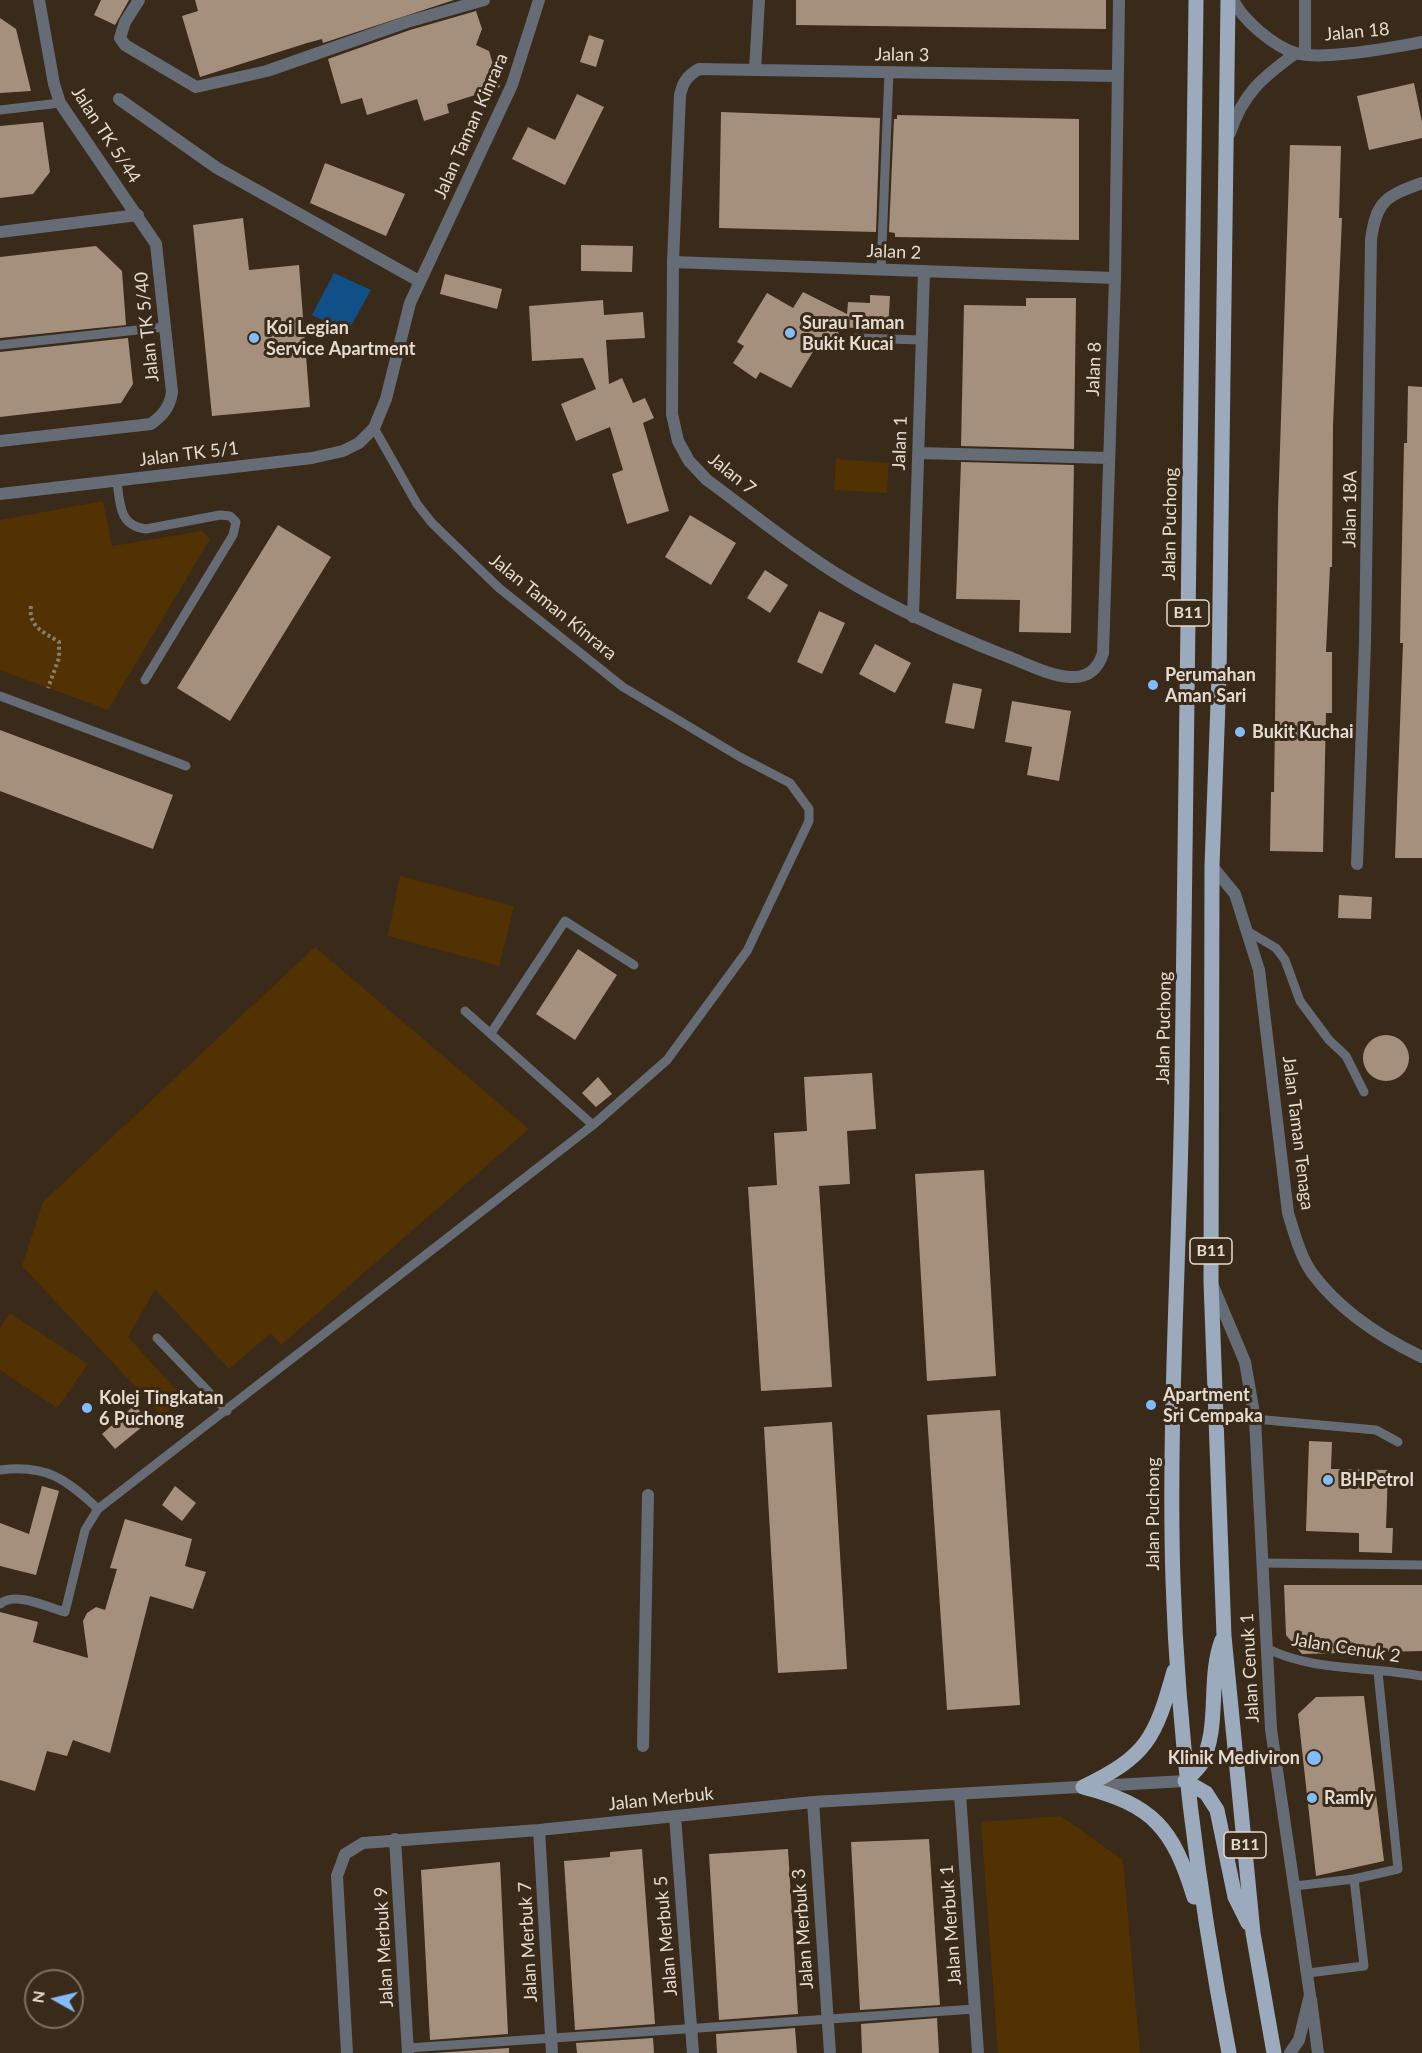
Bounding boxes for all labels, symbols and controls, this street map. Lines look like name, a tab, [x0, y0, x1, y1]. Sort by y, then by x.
street label: Jalan 18	[1324, 18, 1390, 46]
street label: Jalan 3	[875, 44, 929, 66]
street label: Jalan Taman Kinrara	[429, 50, 513, 202]
street label: Jalan TK 5/44	[67, 83, 145, 187]
street label: Jalan 2	[866, 240, 922, 264]
street label: Jalan TK 5/40	[130, 271, 164, 383]
place label: Surau Taman Bukit Kucai	[802, 312, 904, 354]
place label: Koi Legian Service Apartment	[266, 317, 415, 360]
marker: Surau Taman Bukit Kucai	[783, 326, 797, 340]
marker: Koi Legian Service Apartment	[247, 331, 261, 345]
street label: Jalan 8	[1082, 341, 1106, 397]
street label: Jalan 1	[888, 415, 912, 471]
street label: Jalan TK 5/1	[138, 437, 240, 471]
street label: Jalan 7	[704, 448, 760, 500]
street label: Jalan Puchong	[1158, 467, 1182, 581]
street label: Jalan 18A	[1339, 470, 1361, 548]
street label: Jalan Taman Kinrara	[485, 549, 621, 665]
road number: B11	[1167, 600, 1209, 626]
place label: Perumahan Aman Sari	[1165, 664, 1256, 706]
marker: Perumahan Aman Sari	[1146, 678, 1160, 692]
place label: Bukit Kuchai	[1252, 721, 1354, 743]
marker: Bukit Kuchai	[1233, 725, 1247, 739]
street label: Jalan Puchong	[1152, 971, 1176, 1085]
street label: Jalan Taman Tenaga	[1278, 1055, 1318, 1211]
road number: B11	[1190, 1238, 1232, 1264]
place label: Apartment Sri Cempaka	[1163, 1384, 1263, 1426]
place label: Kolej Tingkatan 6 Puchong	[99, 1387, 224, 1430]
marker: Apartment Sri Cempaka	[1144, 1398, 1158, 1412]
marker: Kolej Tingkatan 6 Puchong	[80, 1401, 94, 1415]
street label: Jalan Puchong	[1142, 1457, 1164, 1571]
place label: BHPetrol	[1340, 1469, 1414, 1491]
marker: BHPetrol	[1321, 1473, 1335, 1487]
street label: Jalan Cenuk 1	[1236, 1613, 1264, 1723]
street label: Jalan Cenuk 2	[1290, 1629, 1402, 1667]
place label: Klinik Mediviron	[1168, 1747, 1300, 1769]
marker: Klinik Mediviron	[1305, 1749, 1323, 1767]
street label: Jalan Merbuk	[607, 1783, 715, 1815]
place label: Ramly	[1324, 1787, 1374, 1809]
marker: Ramly	[1305, 1791, 1319, 1805]
road number: B11	[1224, 1832, 1266, 1858]
street label: Jalan Merbuk 1	[936, 1864, 966, 1986]
street label: Jalan Merbuk 3	[788, 1868, 818, 1990]
street label: Jalan Merbuk 5	[650, 1875, 682, 1997]
street label: Jalan Merbuk 7	[514, 1881, 542, 2003]
street label: Jalan Merbuk 9	[370, 1886, 398, 2008]
north arrow	[24, 1969, 84, 2029]
text: N	[27, 1989, 48, 2004]

